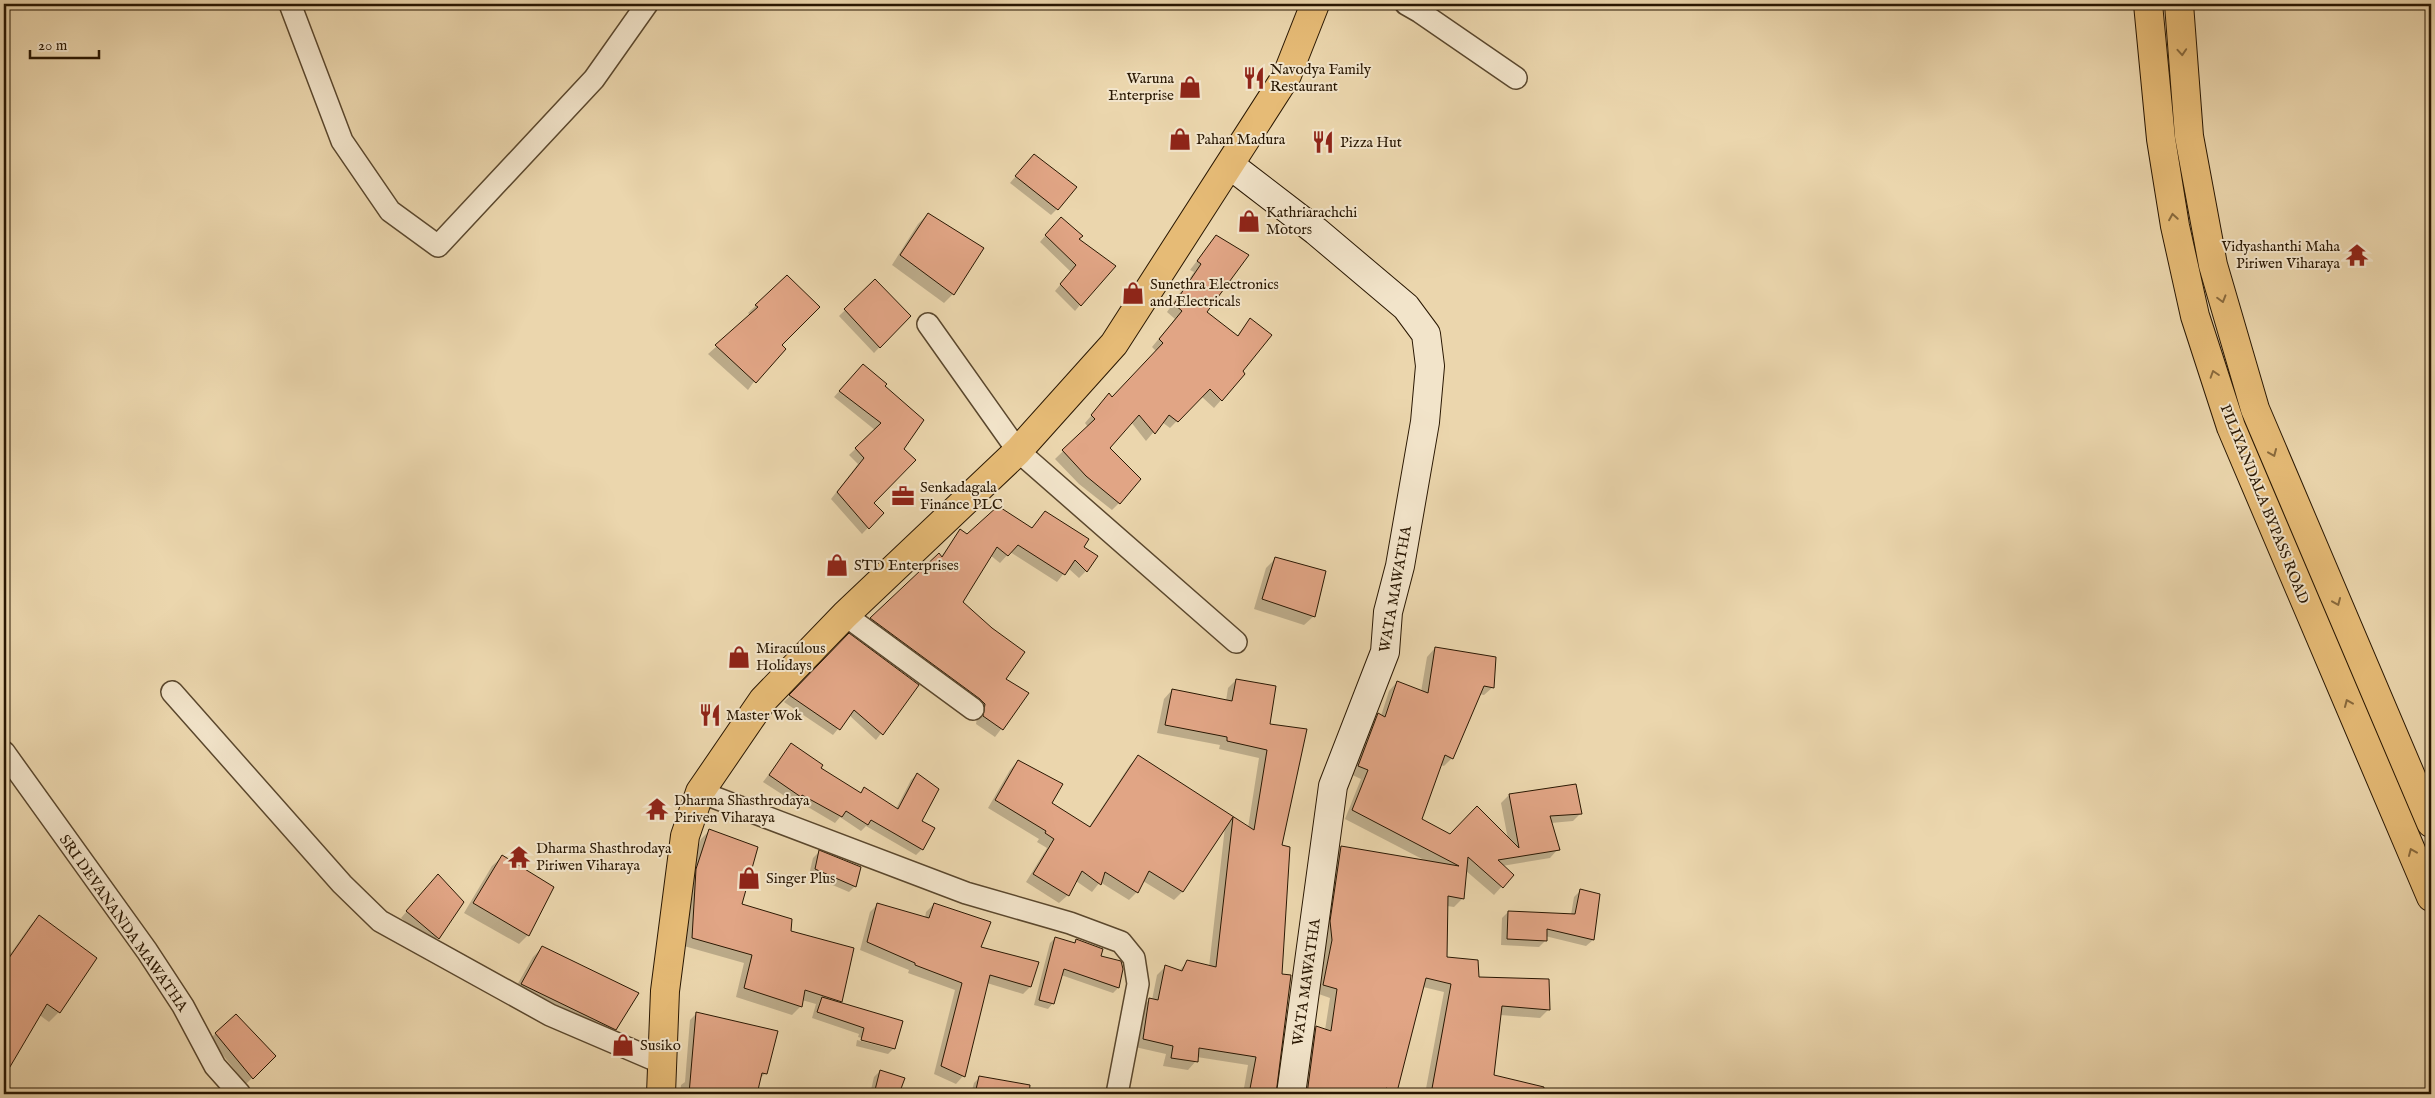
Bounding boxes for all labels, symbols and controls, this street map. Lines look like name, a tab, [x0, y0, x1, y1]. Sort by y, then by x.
scale bar	[30, 28, 99, 60]
text: 20 m	[38, 36, 68, 55]
one-way arrow	[2177, 49, 2188, 57]
place label: Navodya Family Restaurant	[1270, 60, 1372, 96]
restaurant icon: Navodya Family Restaurant	[1241, 65, 1267, 91]
place label: Waruna Enterprise	[1108, 69, 1175, 105]
shop icon: Waruna Enterprise	[1177, 74, 1203, 100]
shop icon: Pahan Madura	[1167, 126, 1193, 152]
restaurant icon: Pizza Hut	[1310, 129, 1336, 155]
place label: Pahan Madura	[1196, 130, 1286, 149]
place label: Pizza Hut	[1340, 133, 1402, 152]
place label: Kathriarachchi Motors	[1266, 203, 1357, 239]
shop icon: Kathriarachchi Motors	[1236, 208, 1262, 234]
one-way arrow	[2169, 213, 2179, 221]
place label: Vidyashanthi Maha Piriwen Viharaya	[2220, 237, 2341, 273]
temple icon: Vidyashanthi Maha Piriwen Viharaya	[2344, 242, 2370, 268]
place label: Sunethra Electronics and Electricals	[1150, 275, 1279, 311]
shop icon: Sunethra Electronics and Electricals	[1120, 280, 1146, 306]
one-way arrow	[2217, 294, 2227, 302]
one-way arrow	[2209, 371, 2219, 379]
street label: PILIYANDALA BYPASS ROAD	[2216, 402, 2313, 607]
one-way arrow	[2267, 448, 2278, 457]
place label: Senkadagala Finance PLC	[920, 478, 1003, 514]
office icon: Senkadagala Finance PLC	[890, 483, 916, 509]
street label: WATA MAWATHA	[1375, 523, 1416, 654]
shop icon: STD Enterprises	[824, 552, 850, 578]
place label: STD Enterprises	[854, 556, 959, 575]
one-way arrow	[2331, 597, 2341, 606]
place label: Miraculous Holidays	[756, 639, 825, 675]
shop icon: Miraculous Holidays	[726, 644, 752, 670]
one-way arrow	[2344, 699, 2355, 708]
restaurant icon: Master Wok	[697, 702, 723, 728]
place label: Master Wok	[726, 706, 803, 725]
place label: Dharma Shasthrodaya Piriven Viharaya	[674, 791, 810, 827]
temple icon: Dharma Shasthrodaya Piriven Viharaya	[644, 796, 670, 822]
street label: SRI DEVANANDA MAWATHA	[55, 831, 193, 1016]
place label: Dharma Shasthrodaya Piriwen Viharaya	[536, 839, 672, 875]
temple icon: Dharma Shasthrodaya Piriwen Viharaya	[506, 844, 532, 870]
one-way arrow	[2408, 848, 2419, 857]
shop icon: Singer Plus	[736, 865, 762, 891]
place label: Singer Plus	[766, 869, 835, 888]
street label: WATA MAWATHA	[1288, 916, 1325, 1047]
shop icon: Susiko	[610, 1032, 636, 1058]
place label: Susiko	[640, 1036, 681, 1055]

